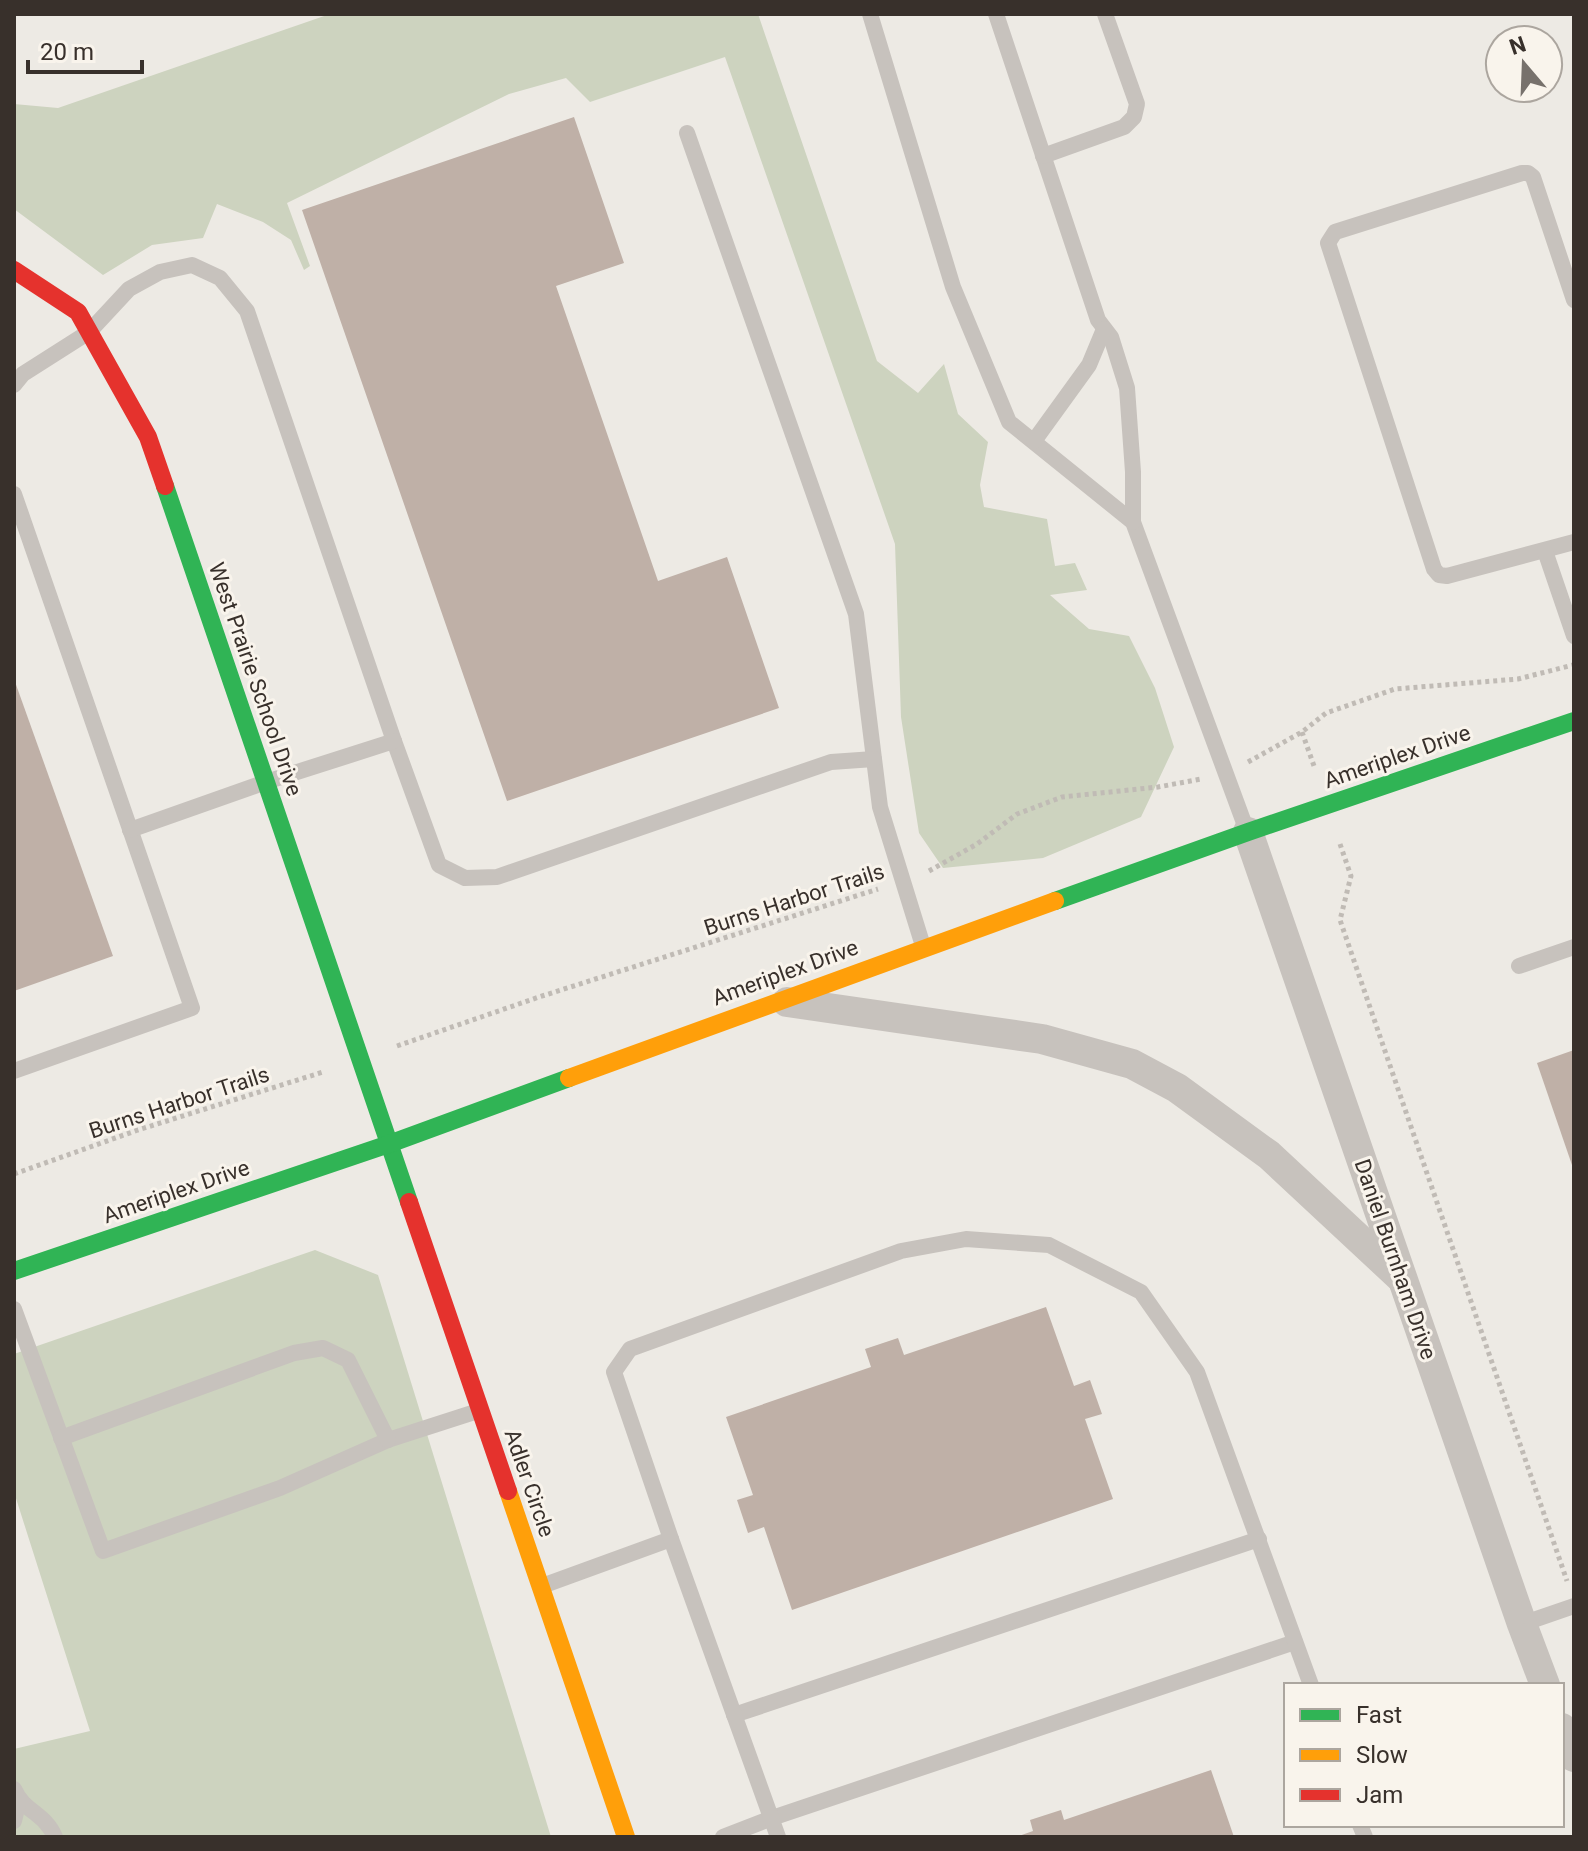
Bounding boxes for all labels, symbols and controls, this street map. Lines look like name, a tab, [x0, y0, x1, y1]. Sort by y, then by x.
scale bar	[28, 24, 142, 74]
north arrow	[1484, 24, 1564, 104]
text: N	[1506, 31, 1529, 60]
text: 20 m	[40, 38, 94, 66]
street label: West Prairie School Drive	[204, 559, 307, 799]
street label: Ameriplex Drive	[1321, 720, 1474, 793]
street label: Burns Harbor Trails	[701, 859, 887, 940]
street label: Ameriplex Drive	[709, 935, 861, 1010]
street label: Burns Harbor Trails	[86, 1062, 272, 1143]
street label: Ameriplex Drive	[100, 1155, 253, 1228]
street label: Daniel Burnham Drive	[1350, 1156, 1442, 1363]
street label: Adler Circle	[499, 1426, 560, 1540]
legend	[1284, 1683, 1564, 1827]
text: Fast	[1356, 1701, 1402, 1729]
text: Slow	[1356, 1741, 1408, 1769]
text: Jam	[1356, 1781, 1403, 1809]

